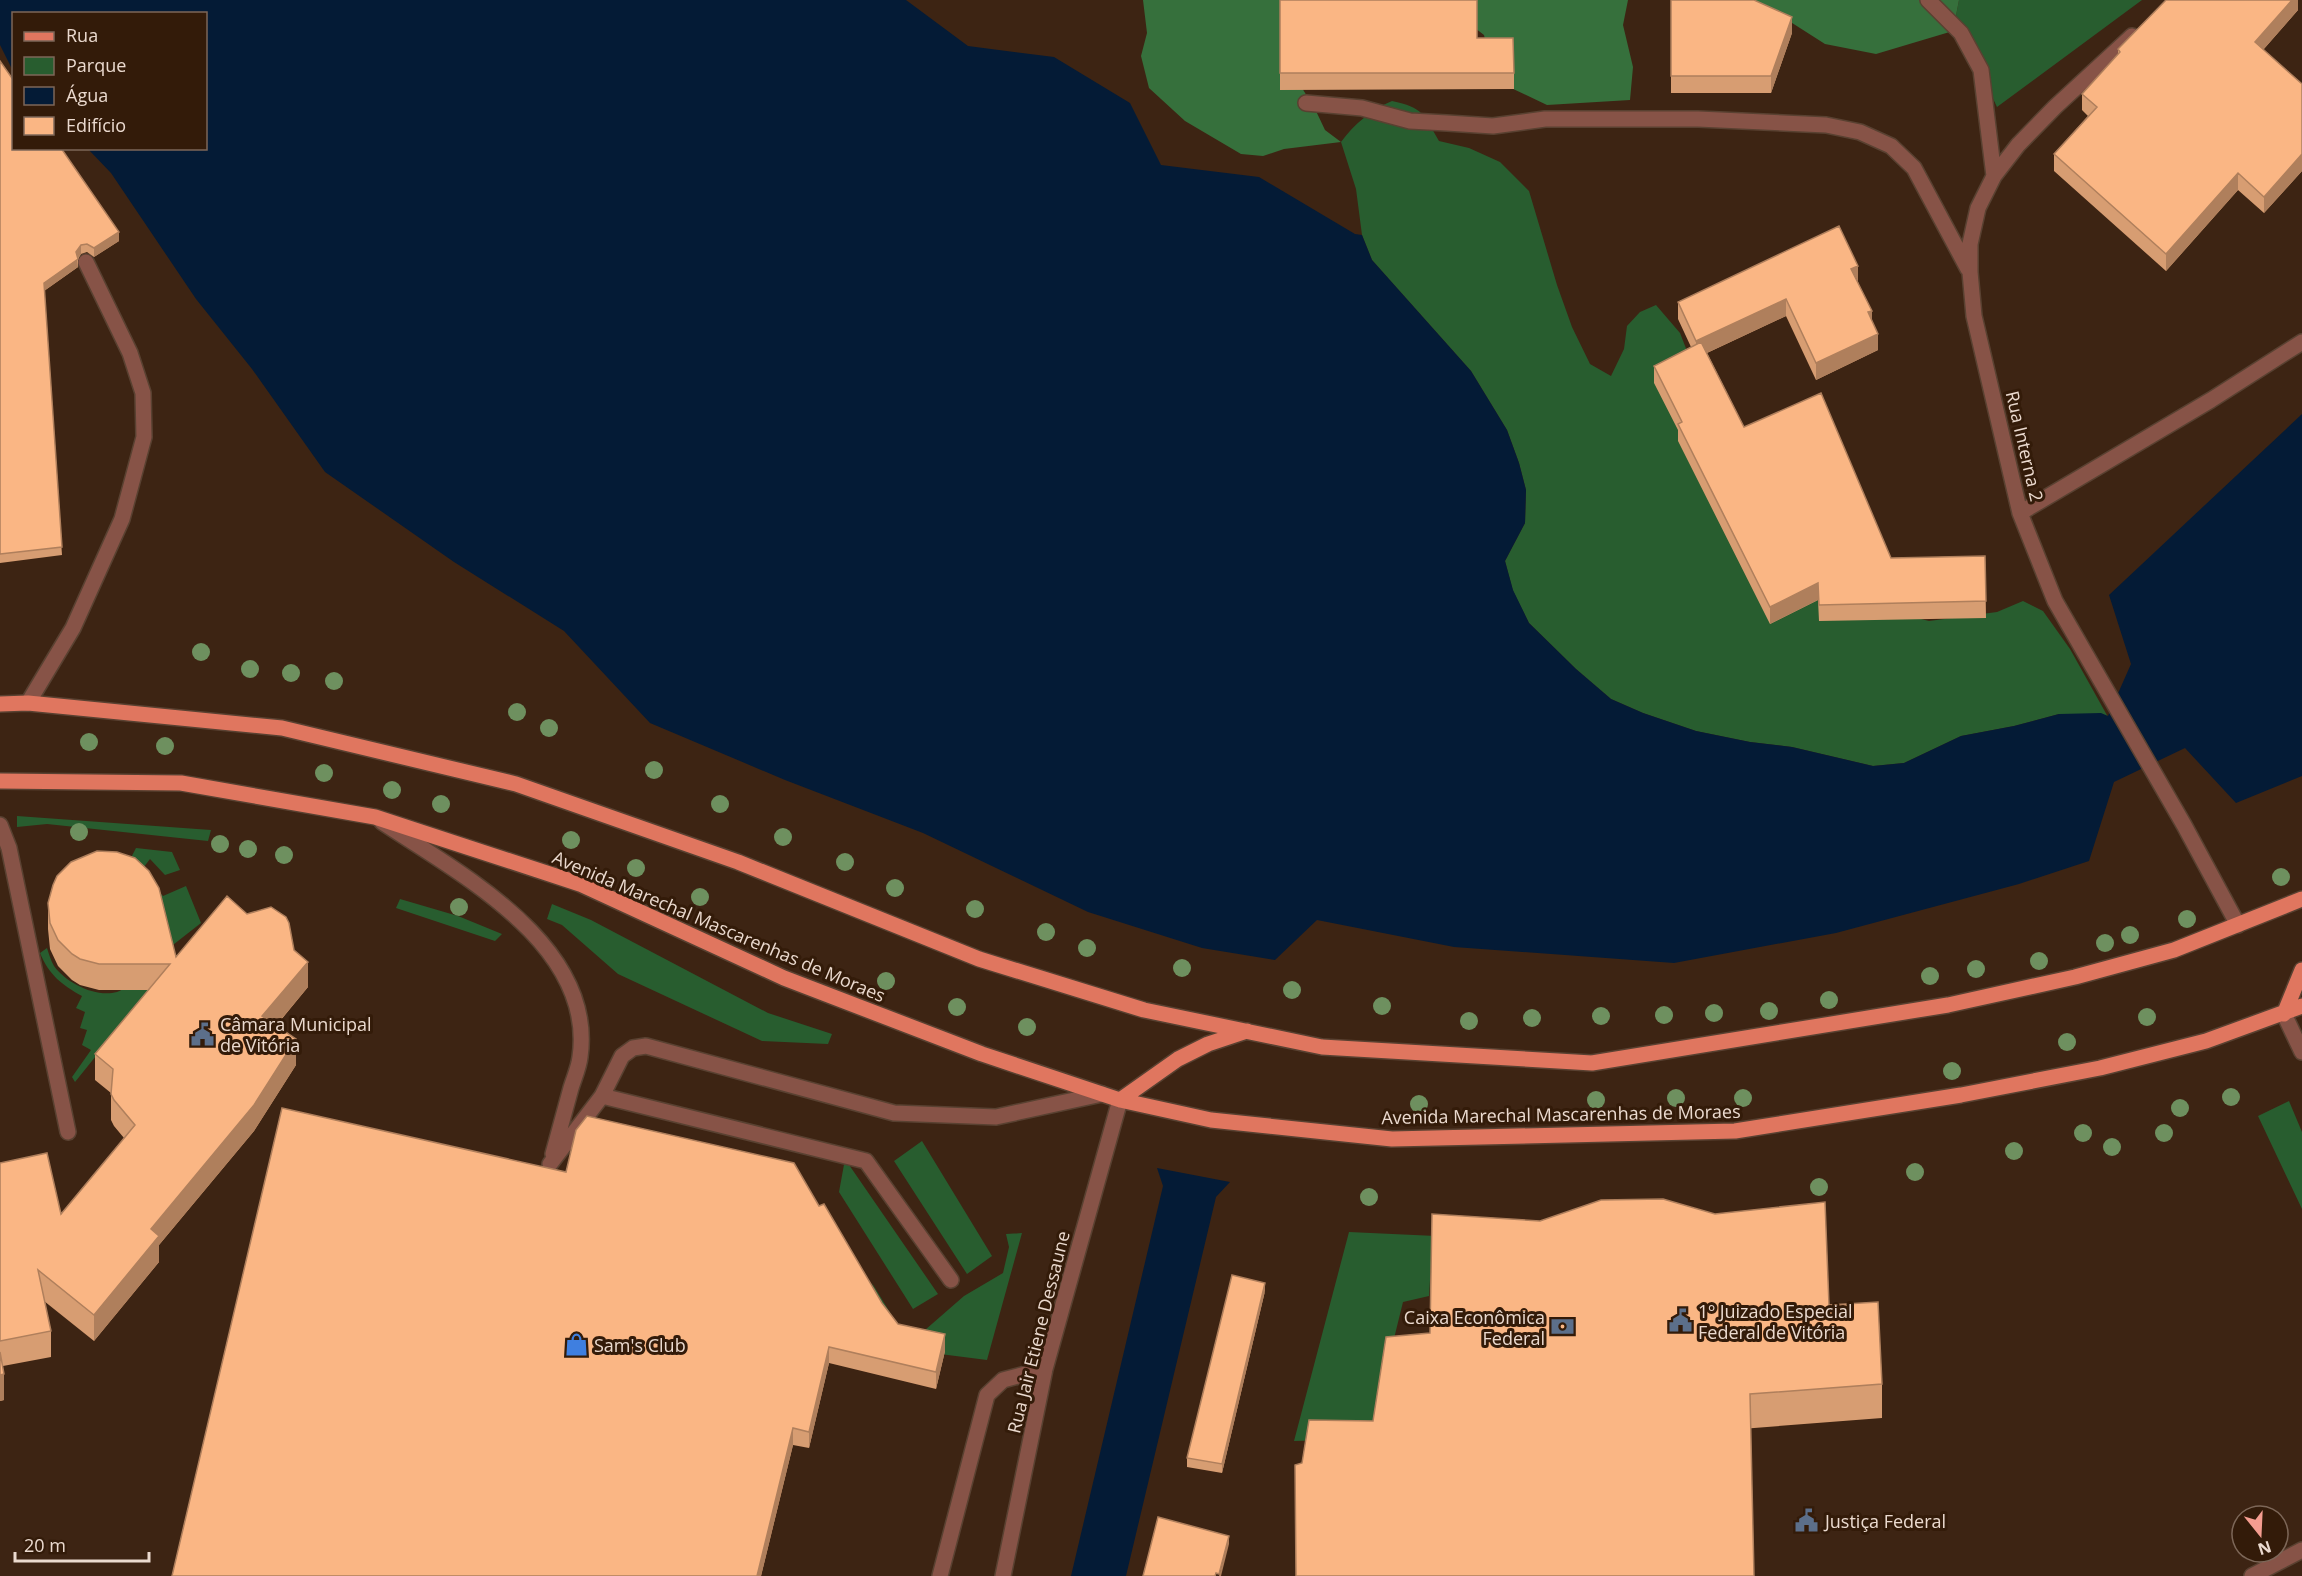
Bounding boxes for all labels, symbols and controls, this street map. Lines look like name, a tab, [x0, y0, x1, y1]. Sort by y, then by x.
legend	[12, 12, 207, 150]
text: Rua	[66, 23, 98, 47]
text: Parque	[66, 53, 126, 77]
text: Água	[66, 83, 108, 107]
text: Edifício	[66, 113, 126, 137]
street label: Rua Interna 2	[2001, 388, 2049, 504]
street label: Avenida Marechal Mascarenhas de Moraes	[549, 845, 889, 1007]
place label: Câmara Municipal de Vitória	[220, 1012, 372, 1057]
public building icon: Câmara Municipal de Vitória	[189, 1021, 215, 1047]
street label: Avenida Marechal Mascarenhas de Moraes	[1381, 1099, 1741, 1129]
street label: Rua Jair Etiene Dessaune	[1001, 1228, 1075, 1436]
place label: 1º Juizado Especial Federal de Vitória	[1698, 1299, 1852, 1344]
place label: Caixa Econômica Federal	[1404, 1305, 1545, 1350]
public building icon: 1º Juizado Especial Federal de Vitória	[1667, 1308, 1693, 1334]
bank icon: Caixa Econômica Federal	[1550, 1314, 1576, 1340]
shop icon: Sam's Club	[563, 1332, 589, 1358]
place label: Sam's Club	[594, 1333, 686, 1357]
north arrow	[2230, 1504, 2290, 1564]
public building icon: Justiça Federal	[1794, 1508, 1820, 1534]
place label: Justiça Federal	[1823, 1509, 1946, 1533]
scale bar	[15, 1525, 148, 1563]
text: 20 m	[24, 1533, 66, 1557]
text: N	[2255, 1536, 2274, 1561]

